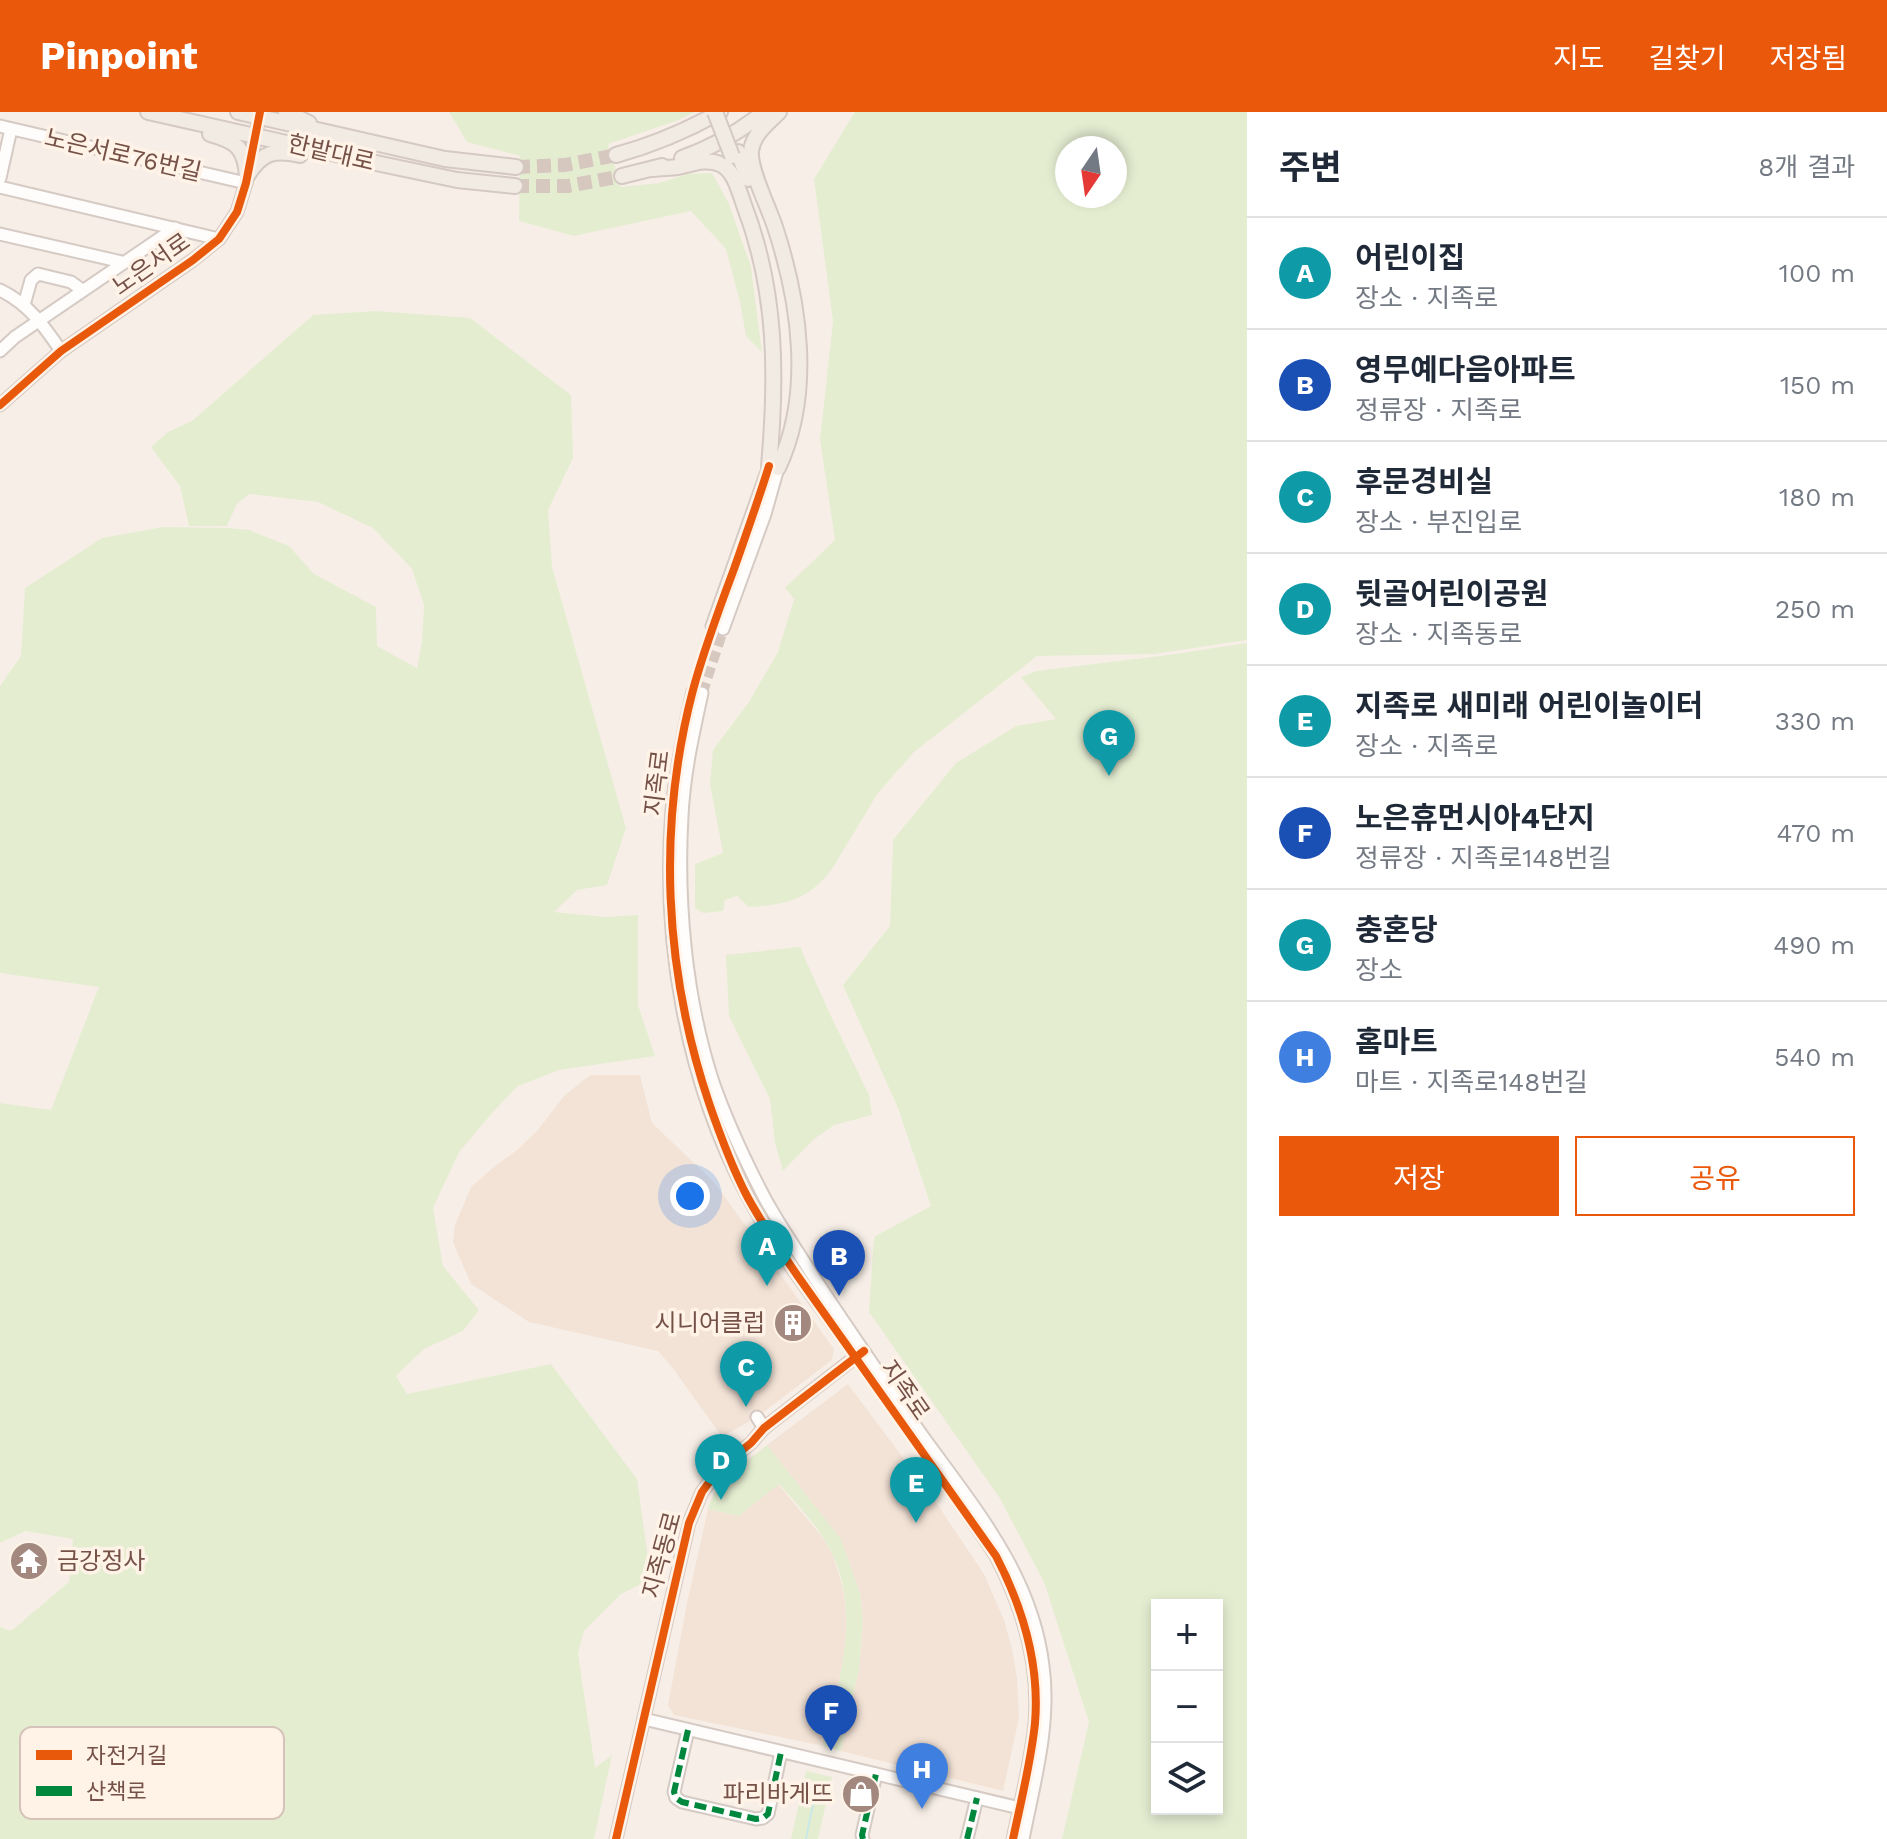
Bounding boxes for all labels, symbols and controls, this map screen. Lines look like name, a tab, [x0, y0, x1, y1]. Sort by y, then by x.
text: Pinpoint	[40, 34, 198, 78]
text: 지도	[1553, 42, 1604, 75]
text: 길찾기	[1648, 42, 1726, 75]
text: 저장됨	[1770, 42, 1847, 75]
street label: 노은서로76번길	[42, 123, 204, 187]
street label: 한밭대로	[285, 129, 377, 177]
north arrow	[1055, 136, 1127, 208]
text: 주변	[1279, 147, 1342, 187]
text: 8개 결과	[1758, 152, 1855, 182]
street label: 노은서로	[107, 227, 195, 301]
text: 어린이집	[1355, 240, 1465, 275]
text: A	[1296, 258, 1314, 288]
text: 100 m	[1779, 258, 1855, 288]
text: 장소 · 지족로	[1355, 283, 1498, 313]
text: 영무예다음아파트	[1355, 352, 1576, 387]
text: B	[1296, 370, 1314, 400]
text: 150 m	[1780, 370, 1855, 400]
text: 정류장 · 지족로	[1355, 395, 1522, 425]
text: 후문경비실	[1355, 464, 1493, 499]
text: C	[1296, 482, 1314, 512]
text: 180 m	[1779, 482, 1855, 512]
text: 장소 · 부진입로	[1355, 507, 1522, 537]
text: 뒷골어린이공원	[1355, 576, 1548, 611]
text: D	[1296, 594, 1314, 624]
text: 250 m	[1775, 594, 1855, 624]
text: 장소 · 지족동로	[1355, 619, 1522, 649]
text: 지족로 새미래 어린이놀이터	[1355, 688, 1703, 723]
text: E	[1297, 706, 1313, 736]
text: 330 m	[1775, 706, 1855, 736]
pin: G	[1083, 710, 1135, 776]
text: 장소 · 지족로	[1355, 731, 1498, 761]
street label: 지족로	[639, 748, 675, 818]
text: 노은휴먼시아4단지	[1355, 800, 1595, 835]
text: F	[1297, 818, 1313, 848]
text: 470 m	[1777, 818, 1855, 848]
text: 정류장 · 지족로148번길	[1355, 843, 1612, 873]
text: 충혼당	[1355, 912, 1438, 947]
text: G	[1296, 930, 1314, 960]
text: 490 m	[1773, 930, 1855, 960]
text: 장소	[1355, 955, 1403, 985]
text: 홈마트	[1355, 1024, 1438, 1059]
text: H	[1295, 1042, 1315, 1072]
text: 540 m	[1774, 1042, 1855, 1072]
text: 마트 · 지족로148번길	[1355, 1067, 1588, 1097]
button: 저장	[1279, 1136, 1559, 1216]
button: 공유	[1575, 1136, 1855, 1216]
your location	[670, 1176, 710, 1216]
pin: A	[741, 1220, 793, 1286]
pin: B	[813, 1230, 865, 1296]
building icon: 시니어클럽	[772, 1302, 814, 1344]
place label: 시니어클럽	[655, 1309, 765, 1337]
pin: C	[720, 1341, 772, 1407]
street label: 지족로	[875, 1355, 935, 1425]
pin: D	[695, 1434, 747, 1500]
pin: E	[890, 1457, 942, 1523]
street label: 지족동로	[637, 1509, 687, 1601]
temple icon: 금강정사	[8, 1540, 50, 1582]
place label: 금강정사	[57, 1547, 145, 1575]
map controls	[1151, 1599, 1223, 1815]
button: +	[1151, 1599, 1223, 1671]
button: −	[1151, 1671, 1223, 1743]
pin: F	[805, 1685, 857, 1751]
legend	[20, 1727, 284, 1819]
text: 자전거길	[86, 1743, 167, 1768]
pin: H	[896, 1743, 948, 1809]
button: layers	[1151, 1743, 1223, 1815]
shop icon: 파리바게뜨	[840, 1773, 882, 1815]
text: 산책로	[86, 1779, 147, 1804]
place label: 파리바게뜨	[723, 1780, 833, 1808]

